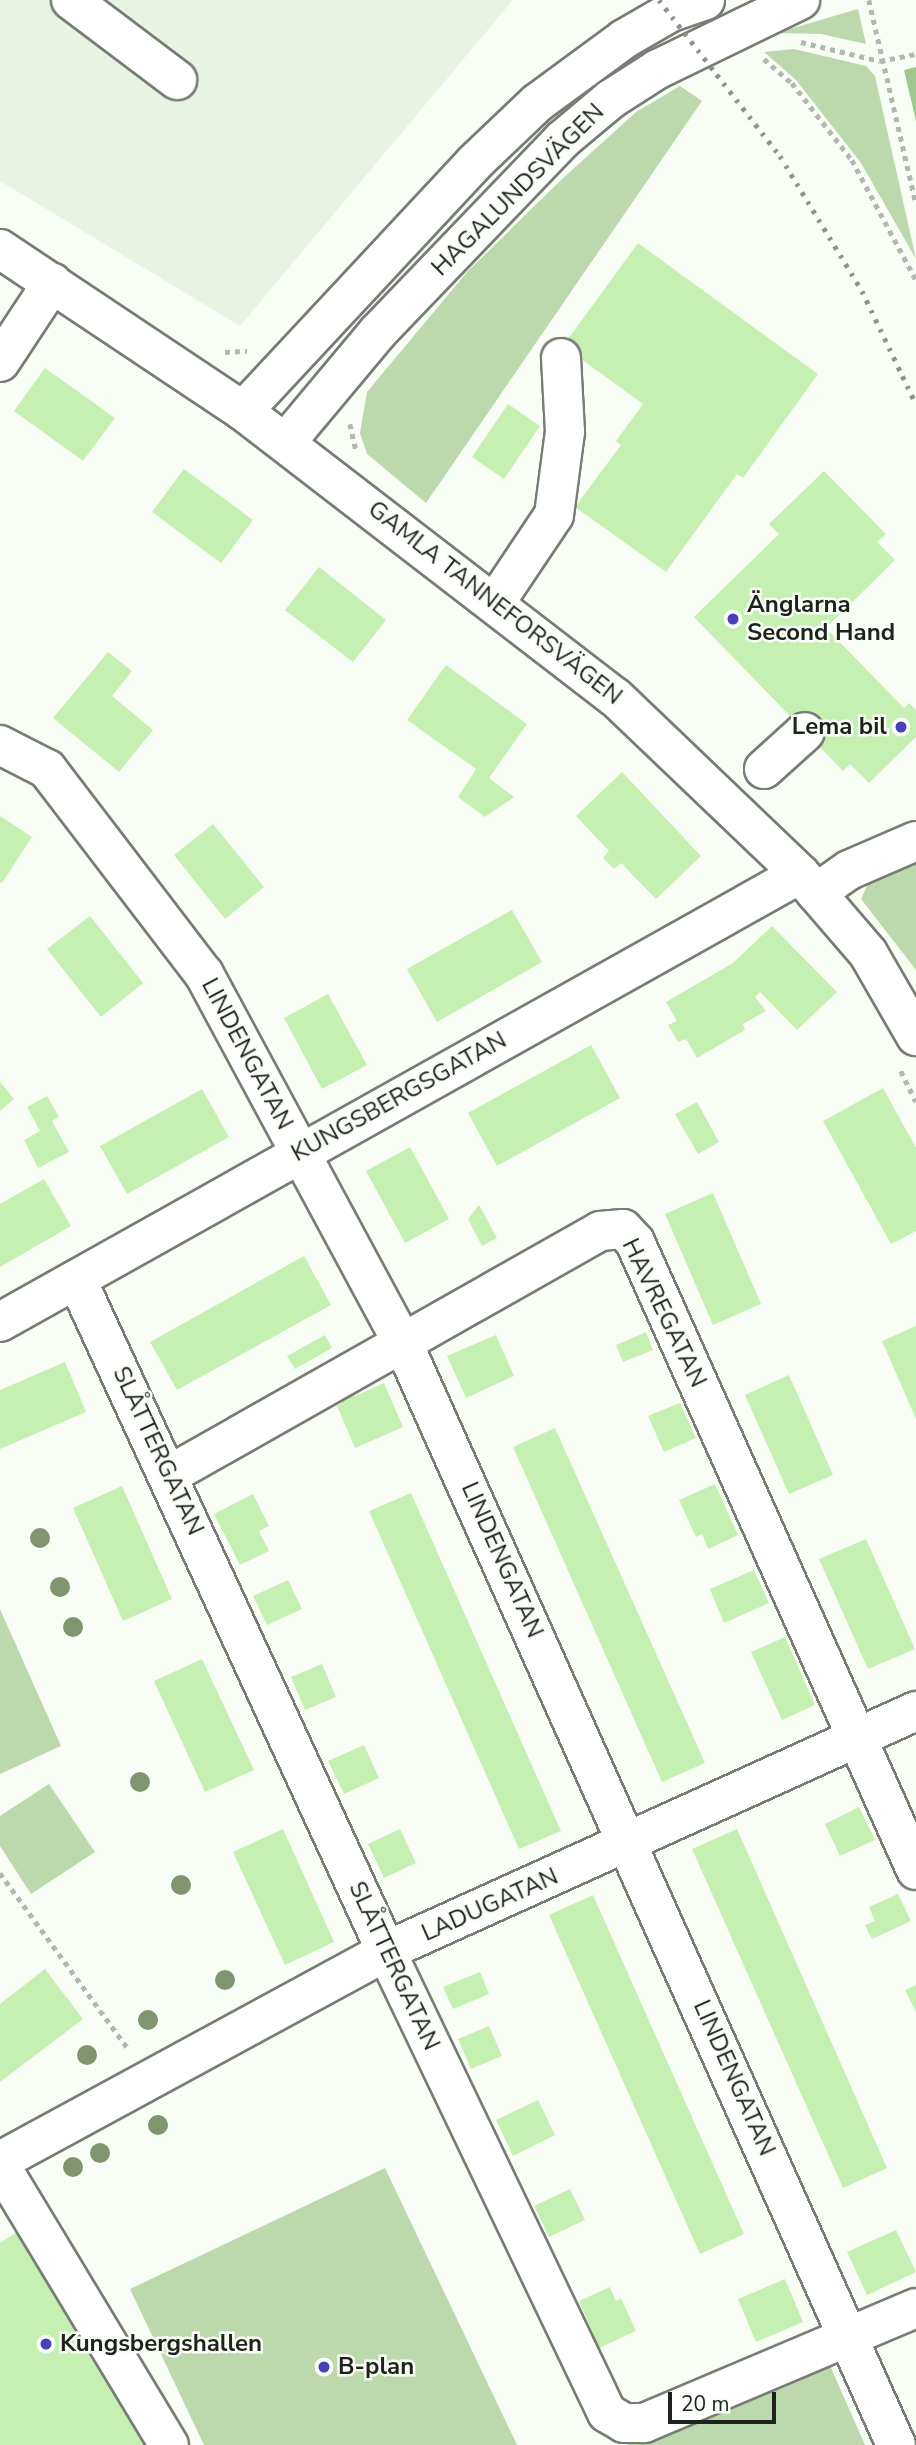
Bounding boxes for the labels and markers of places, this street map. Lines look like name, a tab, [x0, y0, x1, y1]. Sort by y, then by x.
place label: Änglarna Second Hand	[747, 591, 895, 647]
marker: Änglarna Second Hand	[725, 611, 741, 627]
place label: Lema bil	[792, 713, 887, 741]
marker: Lema bil	[893, 719, 909, 735]
place label: Kungsbergshallen	[60, 2330, 262, 2358]
marker: Kungsbergshallen	[38, 2336, 54, 2352]
place label: B-plan	[338, 2353, 414, 2381]
marker: B-plan	[316, 2359, 332, 2375]

